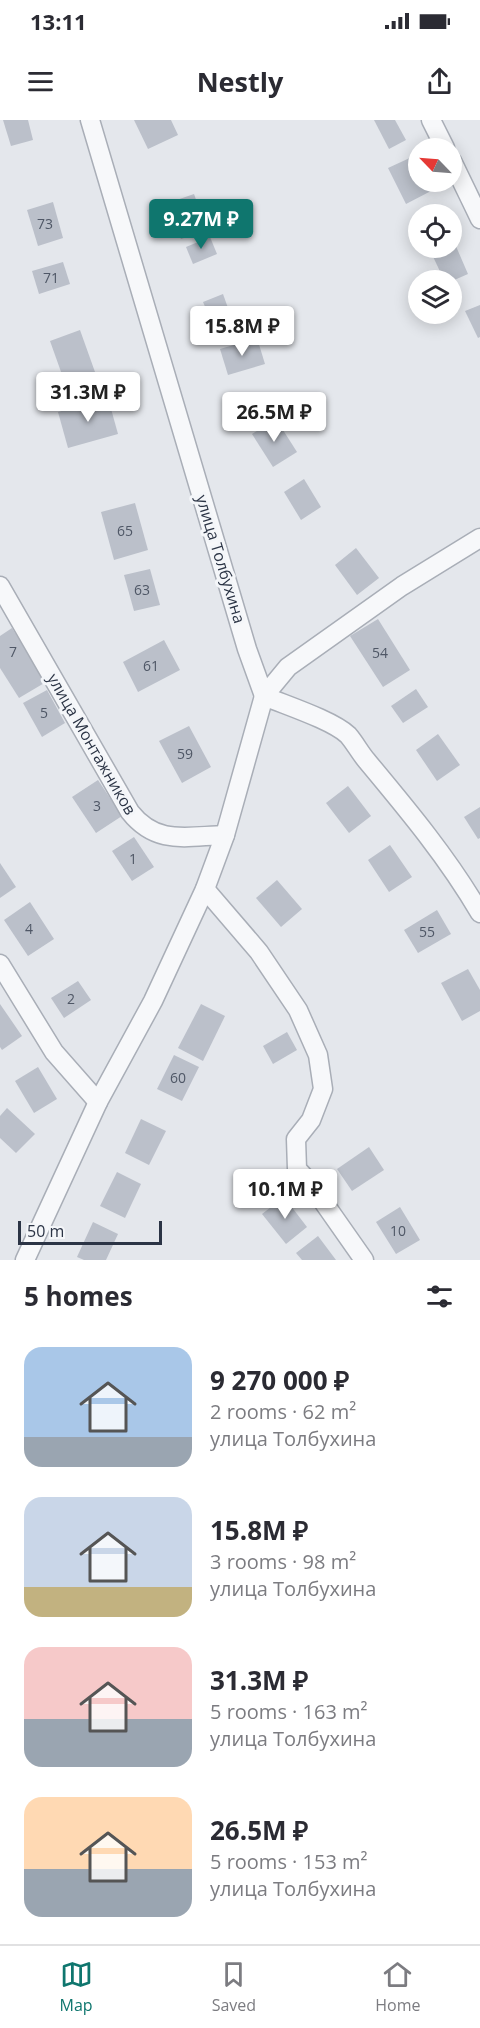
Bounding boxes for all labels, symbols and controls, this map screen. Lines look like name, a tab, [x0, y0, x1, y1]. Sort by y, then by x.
text: 13:11	[30, 6, 87, 36]
text: Nestly	[197, 63, 283, 100]
icon: menu	[24, 65, 57, 98]
icon: share	[423, 65, 456, 98]
north arrow	[408, 138, 462, 192]
map controls	[408, 138, 462, 324]
pin: 9.27M ₽	[146, 199, 256, 250]
button: locate	[408, 204, 462, 258]
text: 9.27M ₽	[163, 205, 239, 232]
house number: 73	[37, 214, 53, 233]
house number: 71	[43, 268, 59, 287]
button: layers	[408, 270, 462, 324]
pin: 15.8M ₽	[187, 306, 297, 357]
text: 15.8M ₽	[204, 312, 280, 339]
pin: 31.3M ₽	[33, 372, 143, 423]
text: 31.3M ₽	[50, 378, 126, 405]
pin: 26.5M ₽	[219, 392, 329, 443]
text: 26.5M ₽	[236, 398, 312, 425]
street label: улица Толбухина	[191, 492, 251, 626]
house number: 65	[117, 521, 133, 540]
house number: 63	[134, 580, 150, 599]
house number: 7	[9, 642, 17, 661]
house number: 54	[372, 643, 388, 662]
house number: 61	[143, 656, 159, 675]
street label: улица Монтажников	[42, 669, 142, 819]
house number: 5	[40, 703, 48, 722]
house number: 59	[177, 744, 193, 763]
house number: 3	[93, 796, 101, 815]
house number: 1	[129, 849, 137, 868]
house number: 4	[25, 919, 33, 938]
house number: 55	[419, 922, 435, 941]
house number: 2	[67, 989, 75, 1008]
house number: 60	[170, 1068, 186, 1087]
pin: 10.1M ₽	[230, 1169, 340, 1220]
text: 10.1M ₽	[247, 1175, 323, 1202]
scale bar	[18, 1218, 162, 1246]
text: 50 m	[27, 1220, 64, 1242]
house number: 10	[390, 1221, 406, 1240]
text: 5 homes	[24, 1278, 133, 1314]
icon: filters	[423, 1280, 456, 1313]
text: 9 270 000 ₽	[210, 1362, 349, 1398]
icon: home	[72, 1371, 144, 1443]
text: 2 rooms · 62 m²	[210, 1398, 356, 1425]
text: улица Толбухина	[210, 1425, 376, 1452]
text: 15.8M ₽	[210, 1512, 308, 1548]
icon: home	[72, 1521, 144, 1593]
text: 3 rooms · 98 m²	[210, 1548, 356, 1575]
text: улица Толбухина	[210, 1575, 376, 1602]
text: 31.3M ₽	[210, 1662, 308, 1698]
icon: home	[72, 1671, 144, 1743]
text: 5 rooms · 163 m²	[210, 1698, 368, 1725]
text: улица Толбухина	[210, 1725, 376, 1752]
text: 26.5M ₽	[210, 1812, 308, 1848]
icon: home	[72, 1821, 144, 1893]
text: 5 rooms · 153 m²	[210, 1848, 368, 1875]
text: улица Толбухина	[210, 1875, 376, 1902]
tab: Map	[60, 1958, 93, 2016]
tab: Saved	[212, 1958, 256, 2016]
tab: Home	[375, 1958, 420, 2016]

